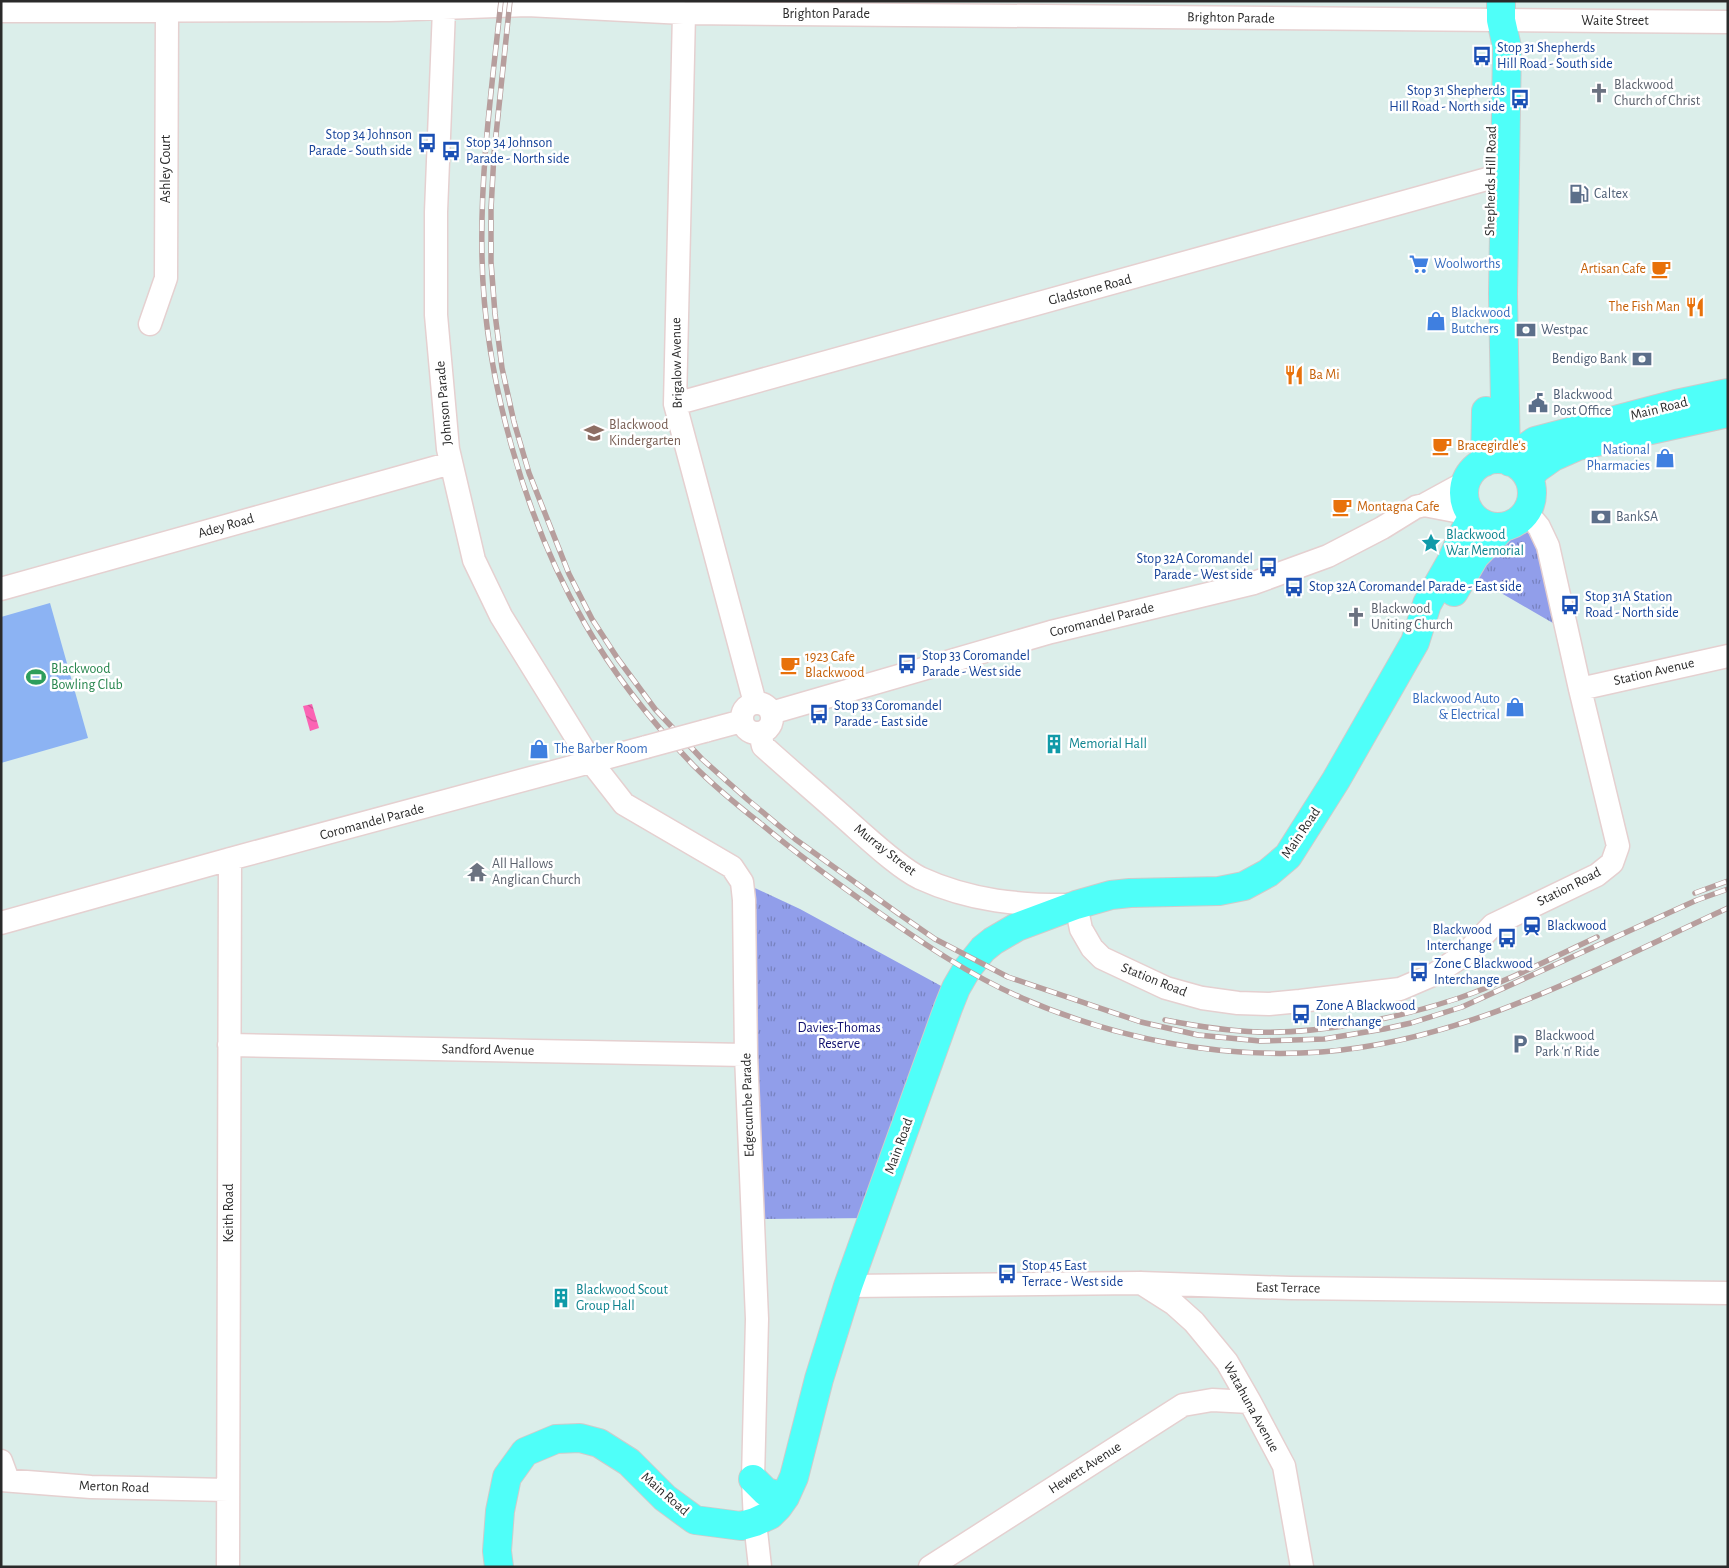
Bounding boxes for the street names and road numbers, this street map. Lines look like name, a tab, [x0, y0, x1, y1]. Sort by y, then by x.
street label: Brighton Parade	[782, 7, 870, 21]
street label: Brighton Parade	[1187, 10, 1275, 26]
street label: Waite Street	[1581, 14, 1649, 28]
street label: Shepherds Hill Road	[1483, 126, 1499, 236]
street label: Ashley Court	[159, 134, 173, 203]
street label: Gladstone Road	[1047, 272, 1133, 308]
street label: Brigalow Avenue	[669, 317, 685, 409]
street label: Johnson Parade	[433, 360, 455, 446]
street label: Main Road	[1629, 395, 1689, 423]
street label: Adey Road	[196, 511, 256, 541]
street label: Coromandel Parade	[1048, 600, 1156, 640]
street label: Station Avenue	[1612, 656, 1696, 688]
street label: Coromandel Parade	[319, 801, 425, 843]
street label: Main Road	[1279, 805, 1323, 861]
street label: Murray Street	[851, 822, 919, 879]
street label: Station Road	[1535, 865, 1603, 909]
street label: Station Road	[1119, 960, 1189, 1000]
street label: Sandford Avenue	[442, 1042, 534, 1058]
street label: Edgecumbe Parade	[739, 1053, 757, 1157]
street label: Main Road	[882, 1116, 916, 1176]
street label: Keith Road	[222, 1183, 236, 1243]
street label: East Terrace	[1256, 1280, 1320, 1296]
street label: Watahuna Avenue	[1221, 1360, 1281, 1454]
street label: Hewett Avenue	[1046, 1439, 1124, 1497]
street label: Main Road	[638, 1470, 692, 1518]
street label: Merton Road	[79, 1479, 149, 1495]

